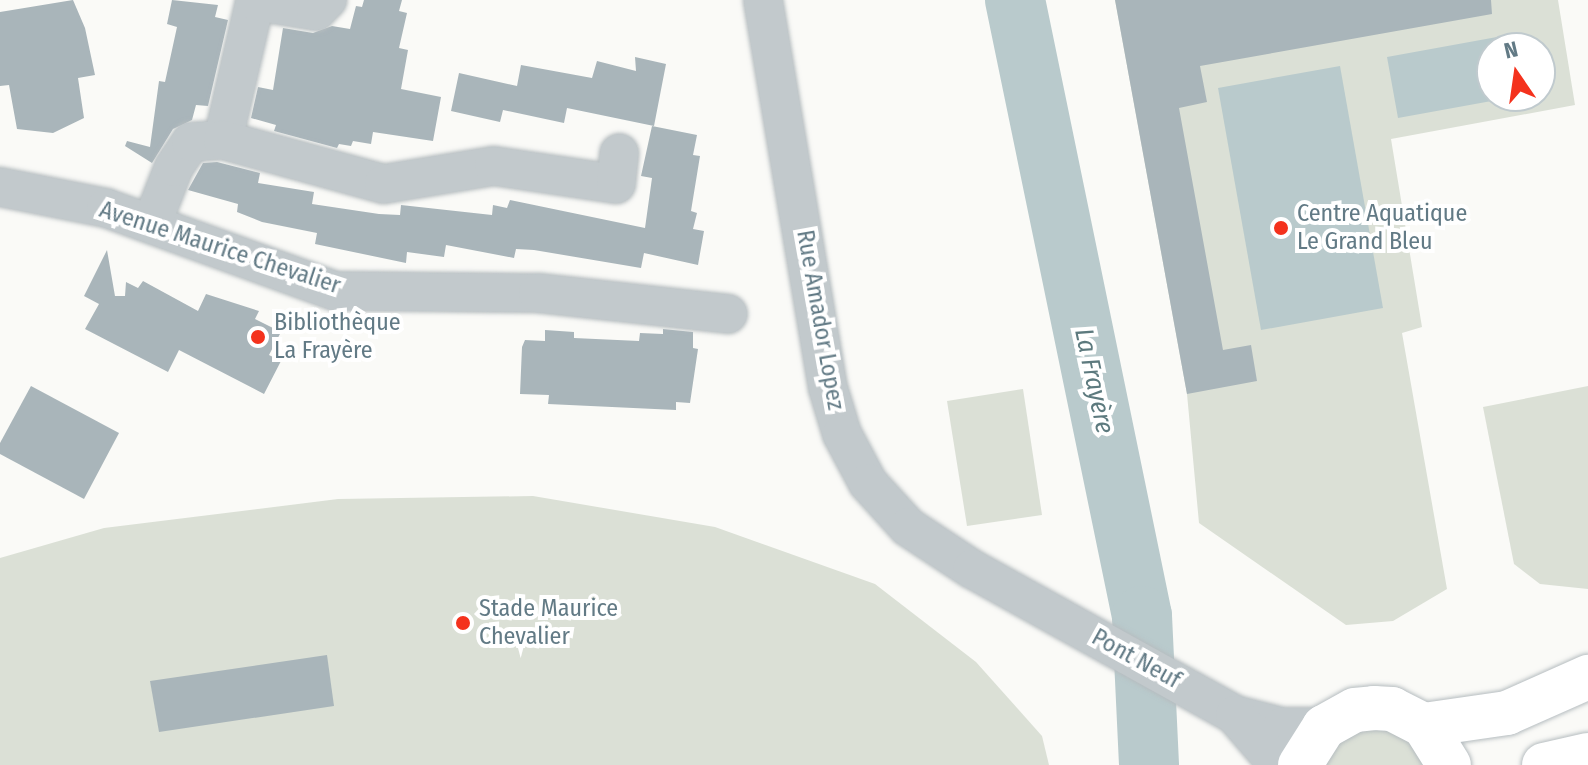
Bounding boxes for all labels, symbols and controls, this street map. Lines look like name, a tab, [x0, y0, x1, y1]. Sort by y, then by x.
north arrow	[1476, 32, 1556, 112]
text: N	[1501, 35, 1520, 65]
street label: Avenue Maurice Chevalier	[96, 195, 344, 301]
place label: Centre Aquatique Le Grand Bleu	[1297, 200, 1467, 256]
marker: Centre Aquatique Le Grand Bleu	[1272, 219, 1290, 237]
street label: Rue Amador Lopez	[790, 228, 850, 412]
place label: Bibliothèque La Frayère	[274, 309, 401, 365]
water label: La Frayère	[1068, 326, 1120, 436]
marker: Bibliothèque La Frayère	[249, 328, 267, 346]
place label: Stade Maurice Chevalier	[479, 595, 618, 651]
marker: Stade Maurice Chevalier	[454, 614, 472, 632]
street label: Pont Neuf	[1087, 623, 1185, 695]

